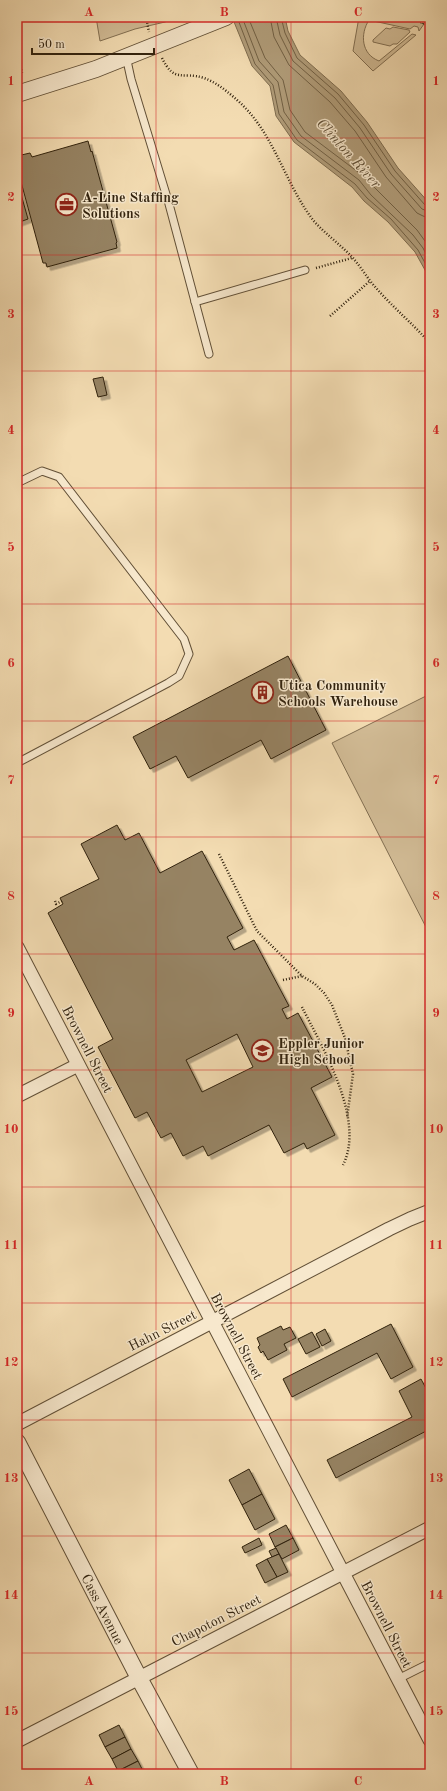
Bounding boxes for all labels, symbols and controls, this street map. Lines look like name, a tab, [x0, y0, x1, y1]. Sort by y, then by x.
text: A	[84, 6, 94, 19]
text: B	[219, 6, 229, 19]
text: C	[354, 6, 362, 19]
scale bar	[32, 30, 154, 56]
text: 50 m	[38, 38, 65, 51]
text: 1	[7, 75, 15, 88]
text: 1	[432, 75, 440, 88]
water label: Clinton River	[313, 116, 383, 192]
text: 2	[7, 191, 15, 204]
place label: A-Line Staffing Solutions	[82, 191, 179, 221]
text: 2	[432, 191, 440, 204]
office icon: A-Line Staffing Solutions	[54, 192, 80, 218]
text: 3	[7, 308, 15, 321]
text: 3	[432, 308, 440, 321]
text: 4	[7, 424, 15, 437]
text: 4	[432, 424, 440, 437]
text: 5	[7, 541, 15, 554]
text: 5	[432, 541, 440, 554]
text: 6	[7, 657, 15, 670]
text: 6	[432, 657, 440, 670]
place label: Utica Community Schools Warehouse	[278, 679, 398, 709]
building icon: Utica Community Schools Warehouse	[249, 680, 275, 706]
text: 7	[7, 774, 15, 787]
text: 7	[432, 774, 440, 787]
text: 8	[7, 890, 15, 903]
text: 8	[432, 890, 440, 903]
street label: Brownell Street	[59, 1004, 115, 1095]
text: 9	[7, 1007, 15, 1020]
text: 9	[432, 1007, 440, 1020]
place label: Eppler Junior High School	[278, 1037, 364, 1067]
school or university icon: Eppler Junior High School	[249, 1038, 275, 1064]
text: 10	[3, 1123, 19, 1136]
text: 10	[428, 1123, 444, 1136]
text: 11	[3, 1239, 19, 1252]
text: 11	[428, 1239, 444, 1252]
street label: Brownell Street	[208, 1291, 265, 1382]
street label: Hahn Street	[126, 1308, 199, 1354]
text: 12	[3, 1356, 19, 1369]
text: 12	[428, 1356, 444, 1369]
text: 13	[3, 1472, 19, 1485]
text: 13	[428, 1472, 444, 1485]
street label: Cass Avenue	[78, 1572, 126, 1647]
street label: Brownell Street	[358, 1579, 414, 1670]
text: 14	[3, 1589, 19, 1602]
text: 14	[428, 1589, 444, 1602]
street label: Chapoton Street	[169, 1592, 264, 1649]
text: 15	[3, 1705, 19, 1718]
text: 15	[428, 1705, 444, 1718]
text: A	[84, 1775, 94, 1788]
text: B	[219, 1775, 229, 1788]
text: C	[354, 1775, 362, 1788]

